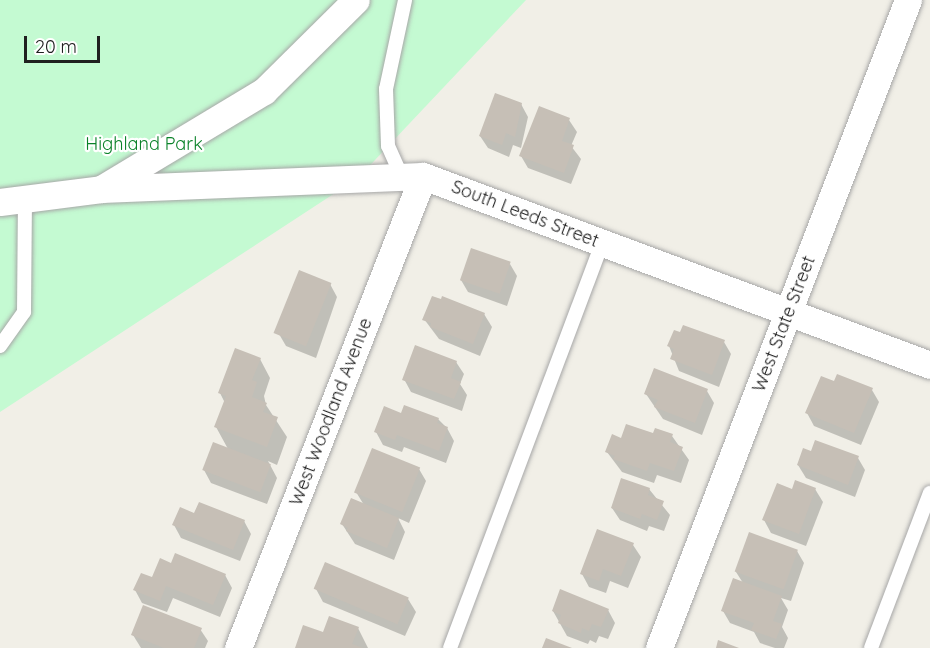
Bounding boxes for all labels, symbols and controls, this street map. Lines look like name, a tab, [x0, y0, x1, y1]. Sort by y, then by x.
scale bar	[27, 24, 104, 62]
text: 20 m	[35, 35, 77, 58]
park label: Highland Park	[85, 133, 203, 155]
street label: South Leeds Street	[448, 176, 602, 252]
street label: West State Street	[748, 253, 820, 395]
street label: West Woodland Avenue	[285, 315, 377, 509]

